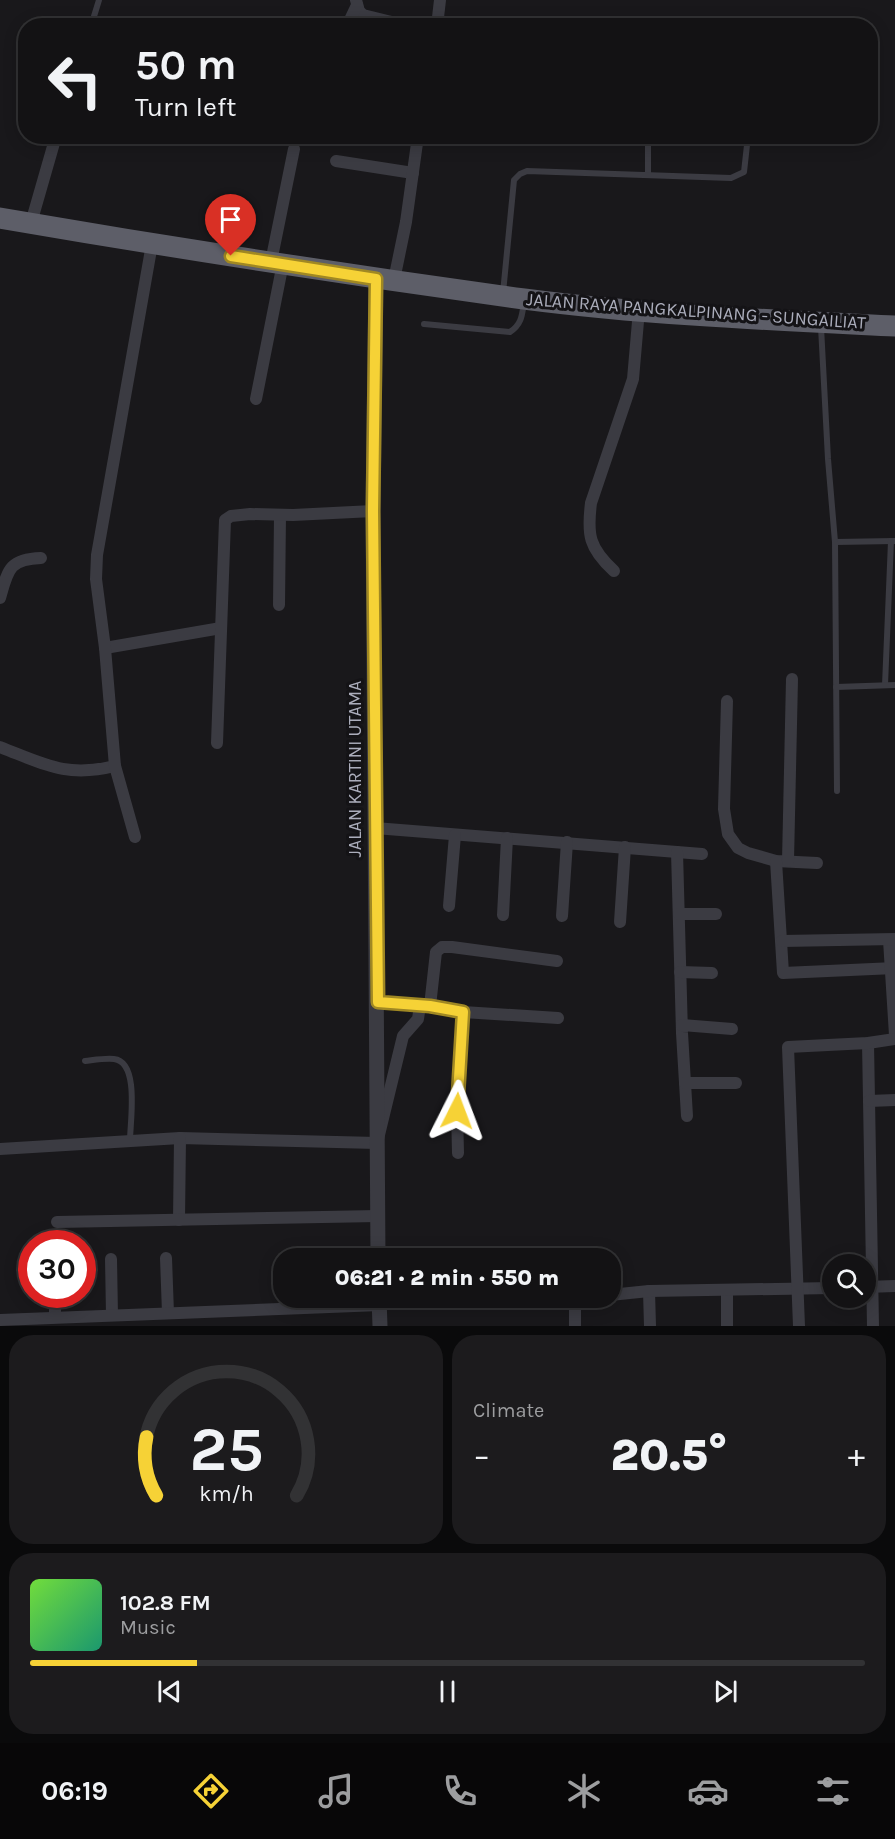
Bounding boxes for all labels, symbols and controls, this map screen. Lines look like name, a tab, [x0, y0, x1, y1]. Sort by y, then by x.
text: 50 m	[135, 40, 237, 90]
icon: left	[36, 42, 114, 120]
text: Turn left	[135, 91, 236, 123]
pin	[205, 194, 256, 256]
icon: arrive	[214, 203, 247, 236]
street label: JALAN RAYA PANGKALPINANG - SUNGAILIAT	[525, 288, 867, 334]
street label: JALAN KARTINI UTAMA	[344, 681, 366, 857]
position arrow	[425, 1079, 489, 1143]
speed limit sign: 30	[18, 1230, 96, 1308]
map controls	[822, 1254, 876, 1308]
button: search	[822, 1254, 876, 1308]
text: 06:21 · 2 min · 550 m	[335, 1265, 559, 1291]
text: Climate	[473, 1399, 544, 1422]
text: 25	[189, 1413, 263, 1486]
text: 20.5°	[611, 1429, 727, 1481]
text: −	[473, 1436, 490, 1474]
text: +	[848, 1436, 865, 1474]
text: km/h	[199, 1482, 253, 1507]
text: 102.8 FM	[120, 1590, 211, 1616]
text: Music	[120, 1616, 176, 1639]
icon: previous	[153, 1675, 186, 1708]
icon: pause	[431, 1675, 464, 1708]
icon: next	[709, 1675, 742, 1708]
icon: directions	[190, 1770, 232, 1812]
icon: music	[315, 1770, 357, 1812]
icon: phone	[439, 1770, 481, 1812]
icon: climate	[563, 1770, 605, 1812]
icon: car	[687, 1770, 729, 1812]
icon: filters	[812, 1770, 854, 1812]
text: 06:19	[41, 1775, 108, 1807]

